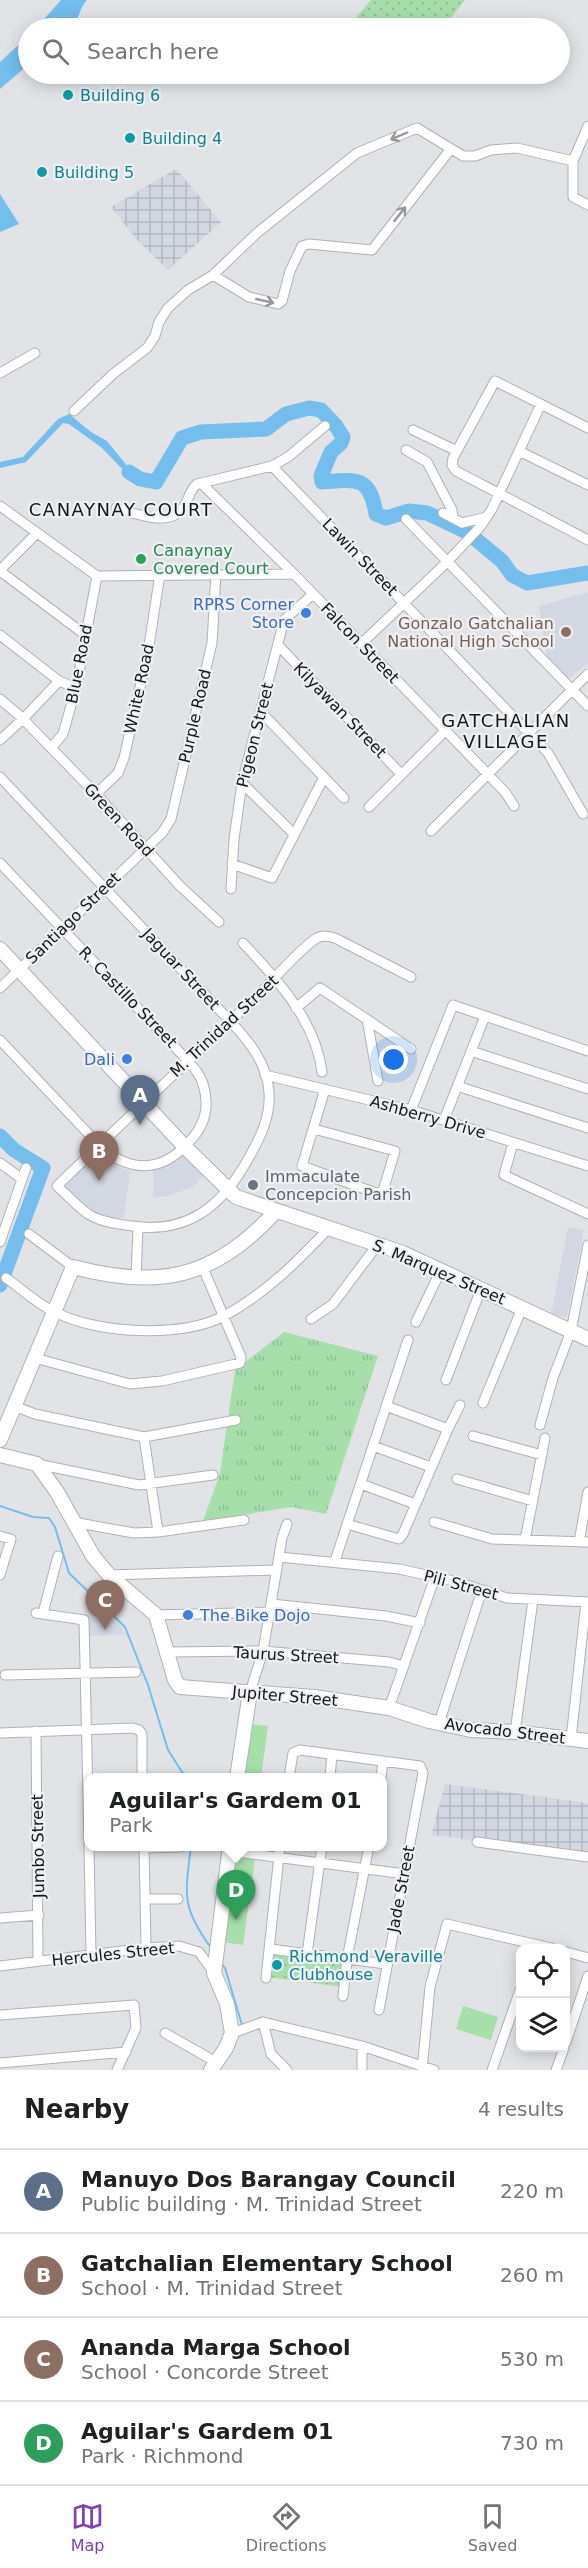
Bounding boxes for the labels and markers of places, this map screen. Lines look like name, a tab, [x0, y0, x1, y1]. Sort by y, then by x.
place label: Building 6	[80, 86, 160, 105]
marker: Building 6	[61, 88, 75, 102]
place label: Building 4	[142, 129, 222, 148]
marker: Building 4	[123, 131, 137, 145]
place label: Building 5	[54, 163, 134, 182]
marker: Building 5	[35, 165, 49, 179]
place label: Canaynay Covered Court	[153, 541, 269, 578]
marker: Canaynay Covered Court	[134, 552, 148, 566]
place label: RPRS Corner Store	[193, 595, 294, 632]
marker: RPRS Corner Store	[299, 606, 313, 620]
place label: Gonzalo Gatchalian National High School	[387, 614, 554, 651]
marker: Gonzalo Gatchalian National High School	[559, 625, 573, 639]
place label: Dali	[84, 1050, 115, 1069]
marker: Dali	[120, 1052, 134, 1066]
pin: A	[120, 1076, 160, 1125]
pin: B	[80, 1132, 118, 1181]
place label: Immaculate Concepcion Parish	[265, 1167, 411, 1204]
marker: Immaculate Concepcion Parish	[246, 1178, 260, 1192]
pin: C	[86, 1580, 124, 1630]
place label: The Bike Dojo	[199, 1606, 310, 1625]
marker: The Bike Dojo	[181, 1608, 195, 1622]
pin: D	[216, 1870, 256, 1920]
place label: Richmond Veraville Clubhouse	[289, 1947, 443, 1984]
marker: Richmond Veraville Clubhouse	[270, 1958, 284, 1972]

